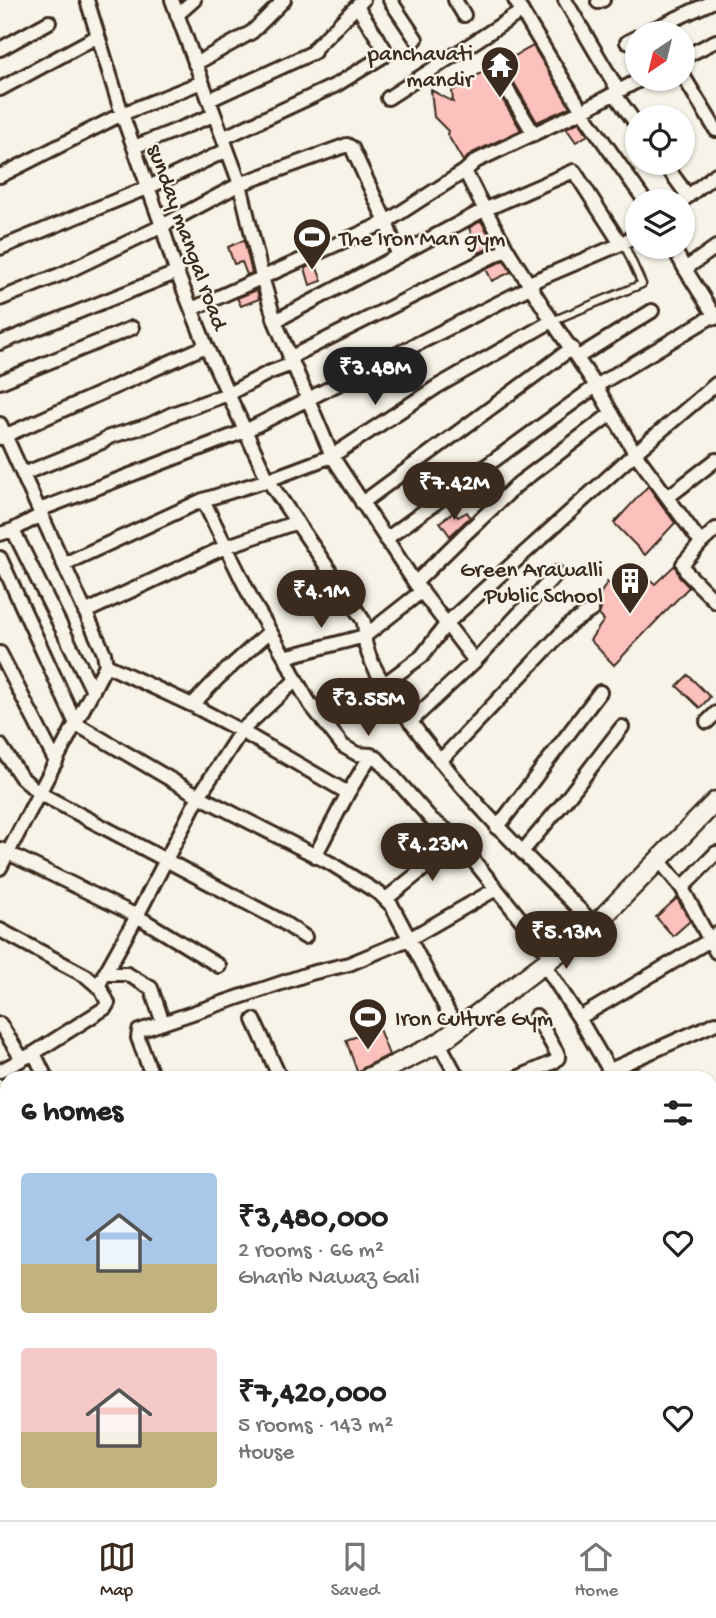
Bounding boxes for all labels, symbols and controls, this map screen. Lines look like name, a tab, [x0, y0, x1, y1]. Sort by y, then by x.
north arrow	[625, 21, 695, 91]
map controls	[625, 21, 695, 259]
place label: panchavati mandir	[367, 42, 475, 95]
temple icon: panchavati mandir	[479, 44, 521, 99]
button: locate	[625, 105, 695, 175]
street label: sunday mangal road	[140, 141, 232, 335]
button: layers	[625, 189, 695, 259]
sports icon: The Iron Man gym	[291, 216, 333, 271]
place label: The Iron Man gym	[337, 227, 505, 254]
pin: ₹3.48M	[318, 348, 432, 407]
text: ₹3.48M	[339, 356, 411, 383]
pin: ₹7.42M	[397, 462, 511, 522]
text: ₹7.42M	[419, 471, 489, 498]
place label: Green Arawalli Public School	[460, 558, 603, 611]
building icon: Green Arawalli Public School	[609, 560, 651, 615]
pin: ₹4.1M	[272, 570, 370, 630]
text: ₹4.1M	[293, 579, 349, 606]
pin: ₹3.55M	[311, 678, 425, 738]
text: ₹3.55M	[332, 687, 404, 714]
pin: ₹4.23M	[375, 824, 489, 883]
text: ₹4.23M	[397, 832, 467, 859]
pin: ₹5.13M	[509, 912, 623, 971]
text: ₹5.13M	[531, 920, 601, 947]
sports icon: Iron Culture Gym	[347, 996, 389, 1051]
place label: Iron Culture Gym	[395, 1007, 553, 1034]
icon: filters	[659, 1094, 697, 1132]
text: 6 homes	[21, 1096, 123, 1131]
icon: home	[77, 1201, 161, 1285]
text: ₹3,480,000	[238, 1203, 388, 1238]
icon: heart	[659, 1224, 697, 1262]
text: 2 rooms · 66 m²	[238, 1238, 384, 1265]
text: Gharib Nawaz Gali	[238, 1265, 420, 1292]
icon: home	[77, 1376, 161, 1460]
text: ₹7,420,000	[238, 1378, 387, 1413]
icon: heart	[659, 1399, 697, 1437]
text: 5 rooms · 143 m²	[238, 1413, 393, 1440]
text: House	[238, 1440, 294, 1467]
tab: Map	[98, 1538, 136, 1603]
tab: Saved	[331, 1538, 379, 1603]
tab: Home	[574, 1538, 618, 1603]

